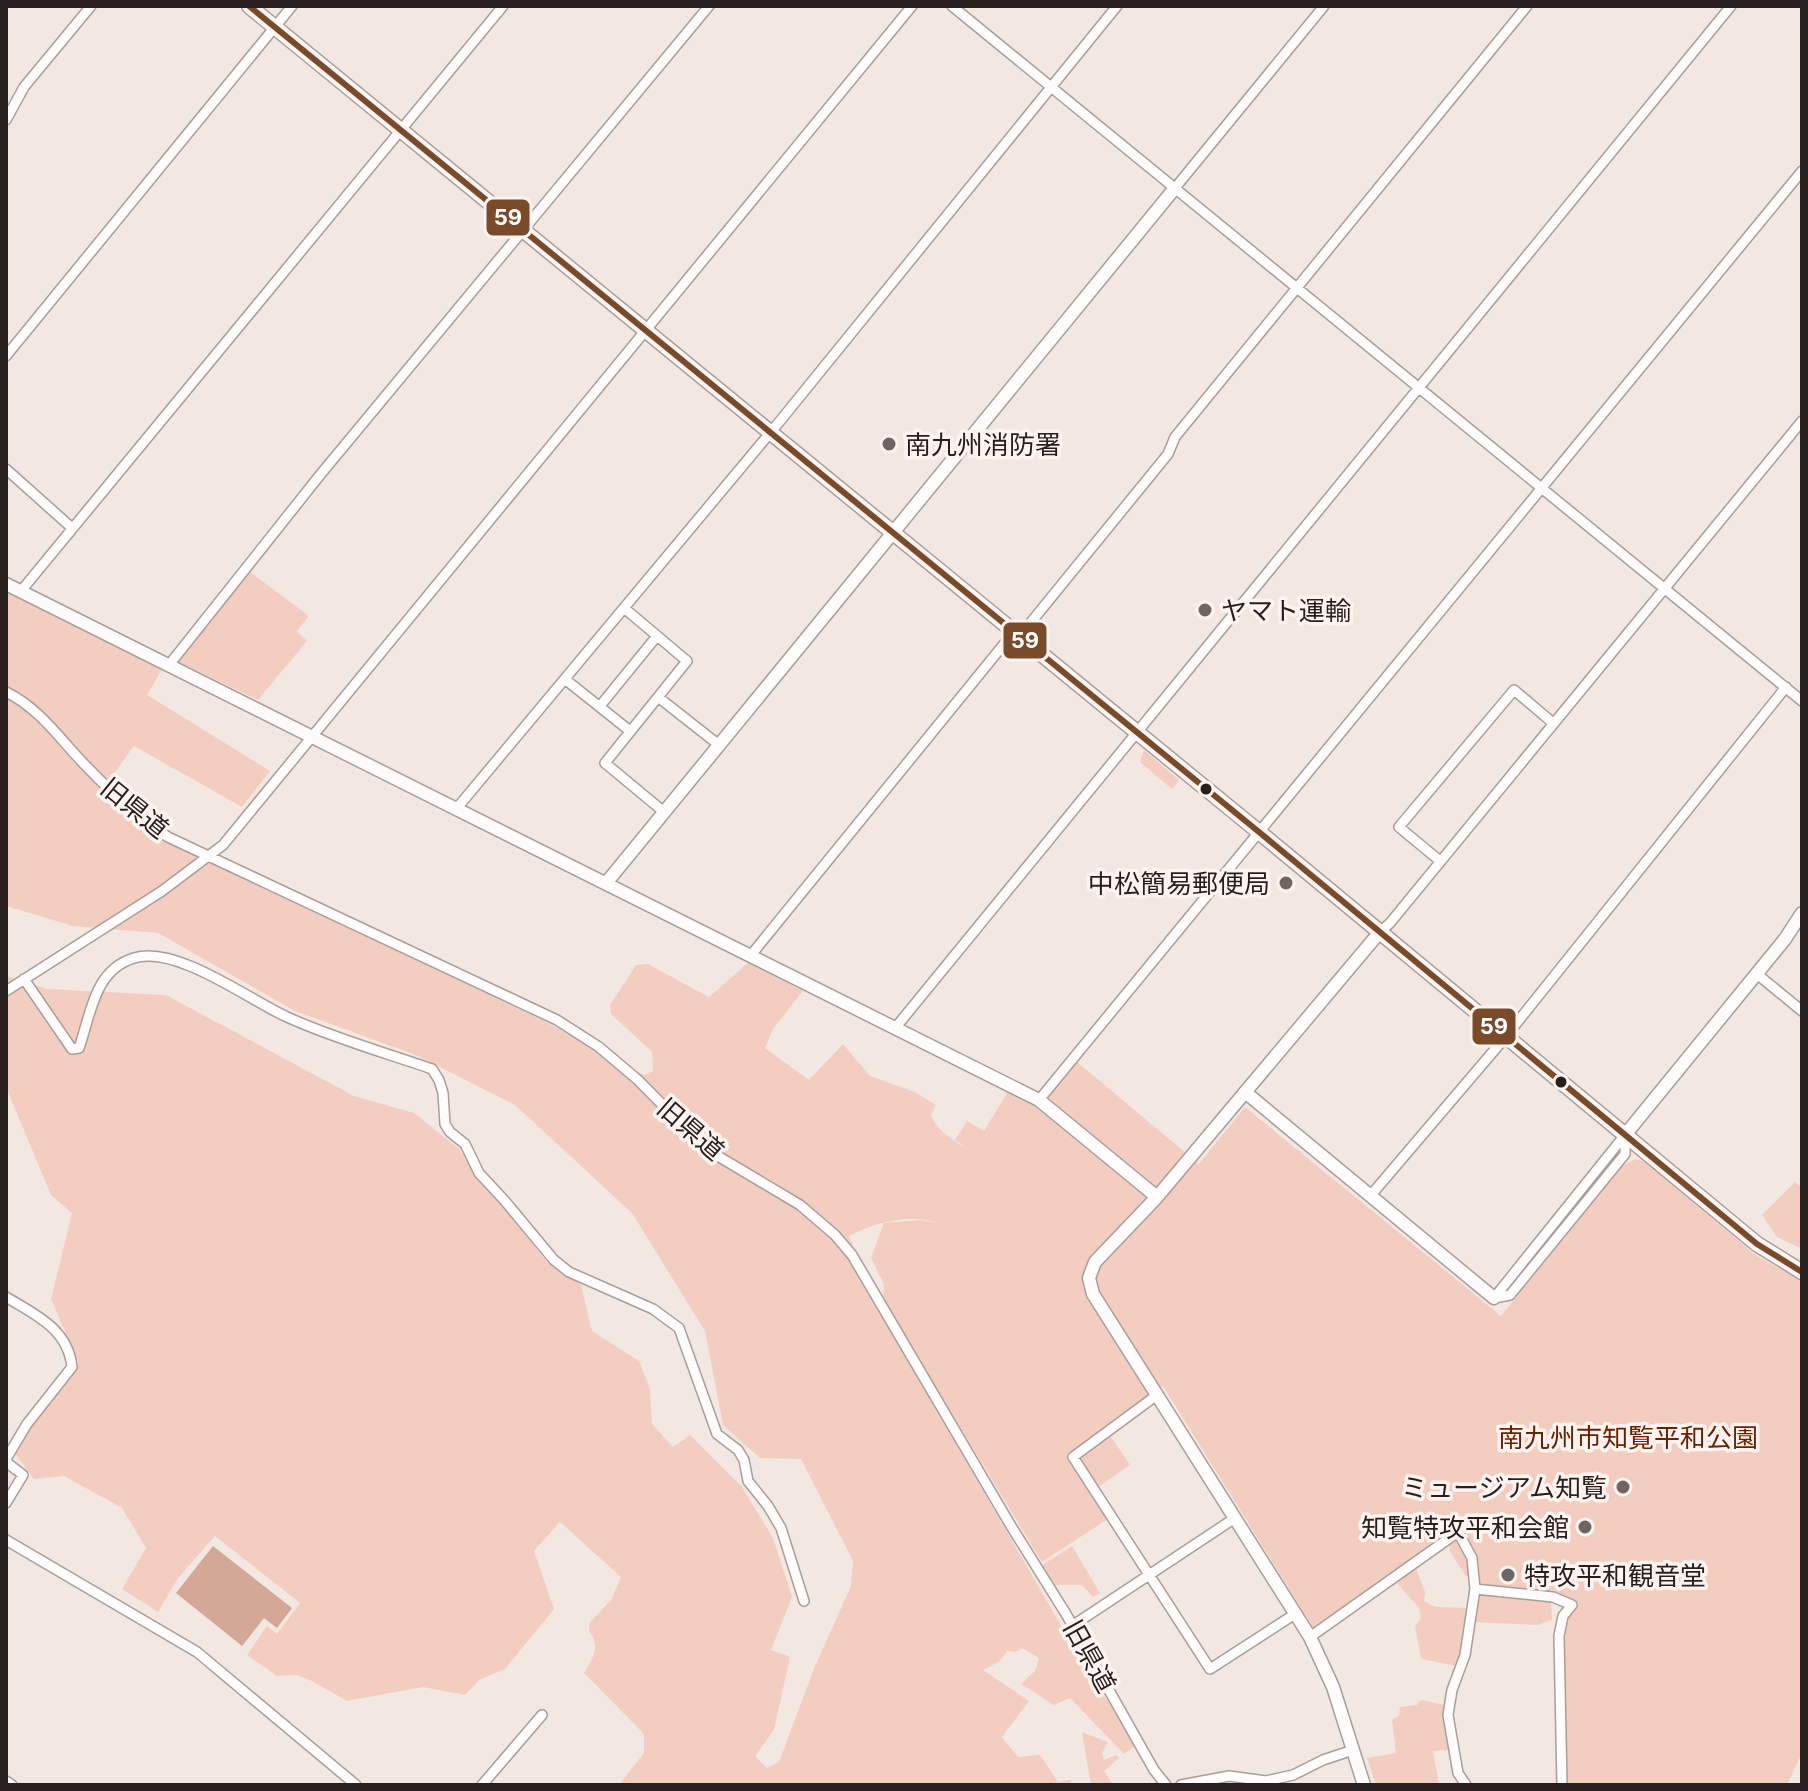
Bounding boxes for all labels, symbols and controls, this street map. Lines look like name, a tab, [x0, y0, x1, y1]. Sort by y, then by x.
line badge: 59	[485, 198, 531, 237]
text: 59	[494, 204, 522, 230]
place label: 南九州消防署	[905, 429, 1061, 460]
marker: 南九州消防署	[880, 435, 898, 453]
place label: ヤマト運輸	[1221, 595, 1351, 626]
marker: ヤマト運輸	[1196, 601, 1214, 619]
line badge: 59	[1002, 621, 1048, 660]
text: 59	[1011, 627, 1039, 653]
street label: 旧県道	[95, 771, 175, 845]
unlabelled marker	[1198, 781, 1214, 797]
place label: 中松簡易郵便局	[1088, 868, 1270, 899]
marker: 中松簡易郵便局	[1277, 874, 1295, 892]
line badge: 59	[1471, 1007, 1517, 1046]
text: 59	[1480, 1013, 1508, 1039]
unlabelled marker	[1553, 1074, 1569, 1090]
street label: 旧県道	[651, 1092, 731, 1166]
park label: 南九州市知覧平和公園	[1498, 1422, 1758, 1453]
place label: ミュージアム知覧	[1401, 1472, 1607, 1503]
marker: ミュージアム知覧	[1614, 1478, 1632, 1496]
place label: 知覧特攻平和会館	[1361, 1512, 1569, 1543]
marker: 知覧特攻平和会館	[1576, 1518, 1594, 1536]
place label: 特攻平和観音堂	[1524, 1560, 1706, 1591]
marker: 特攻平和観音堂	[1499, 1566, 1517, 1584]
street label: 旧県道	[1058, 1614, 1122, 1698]

